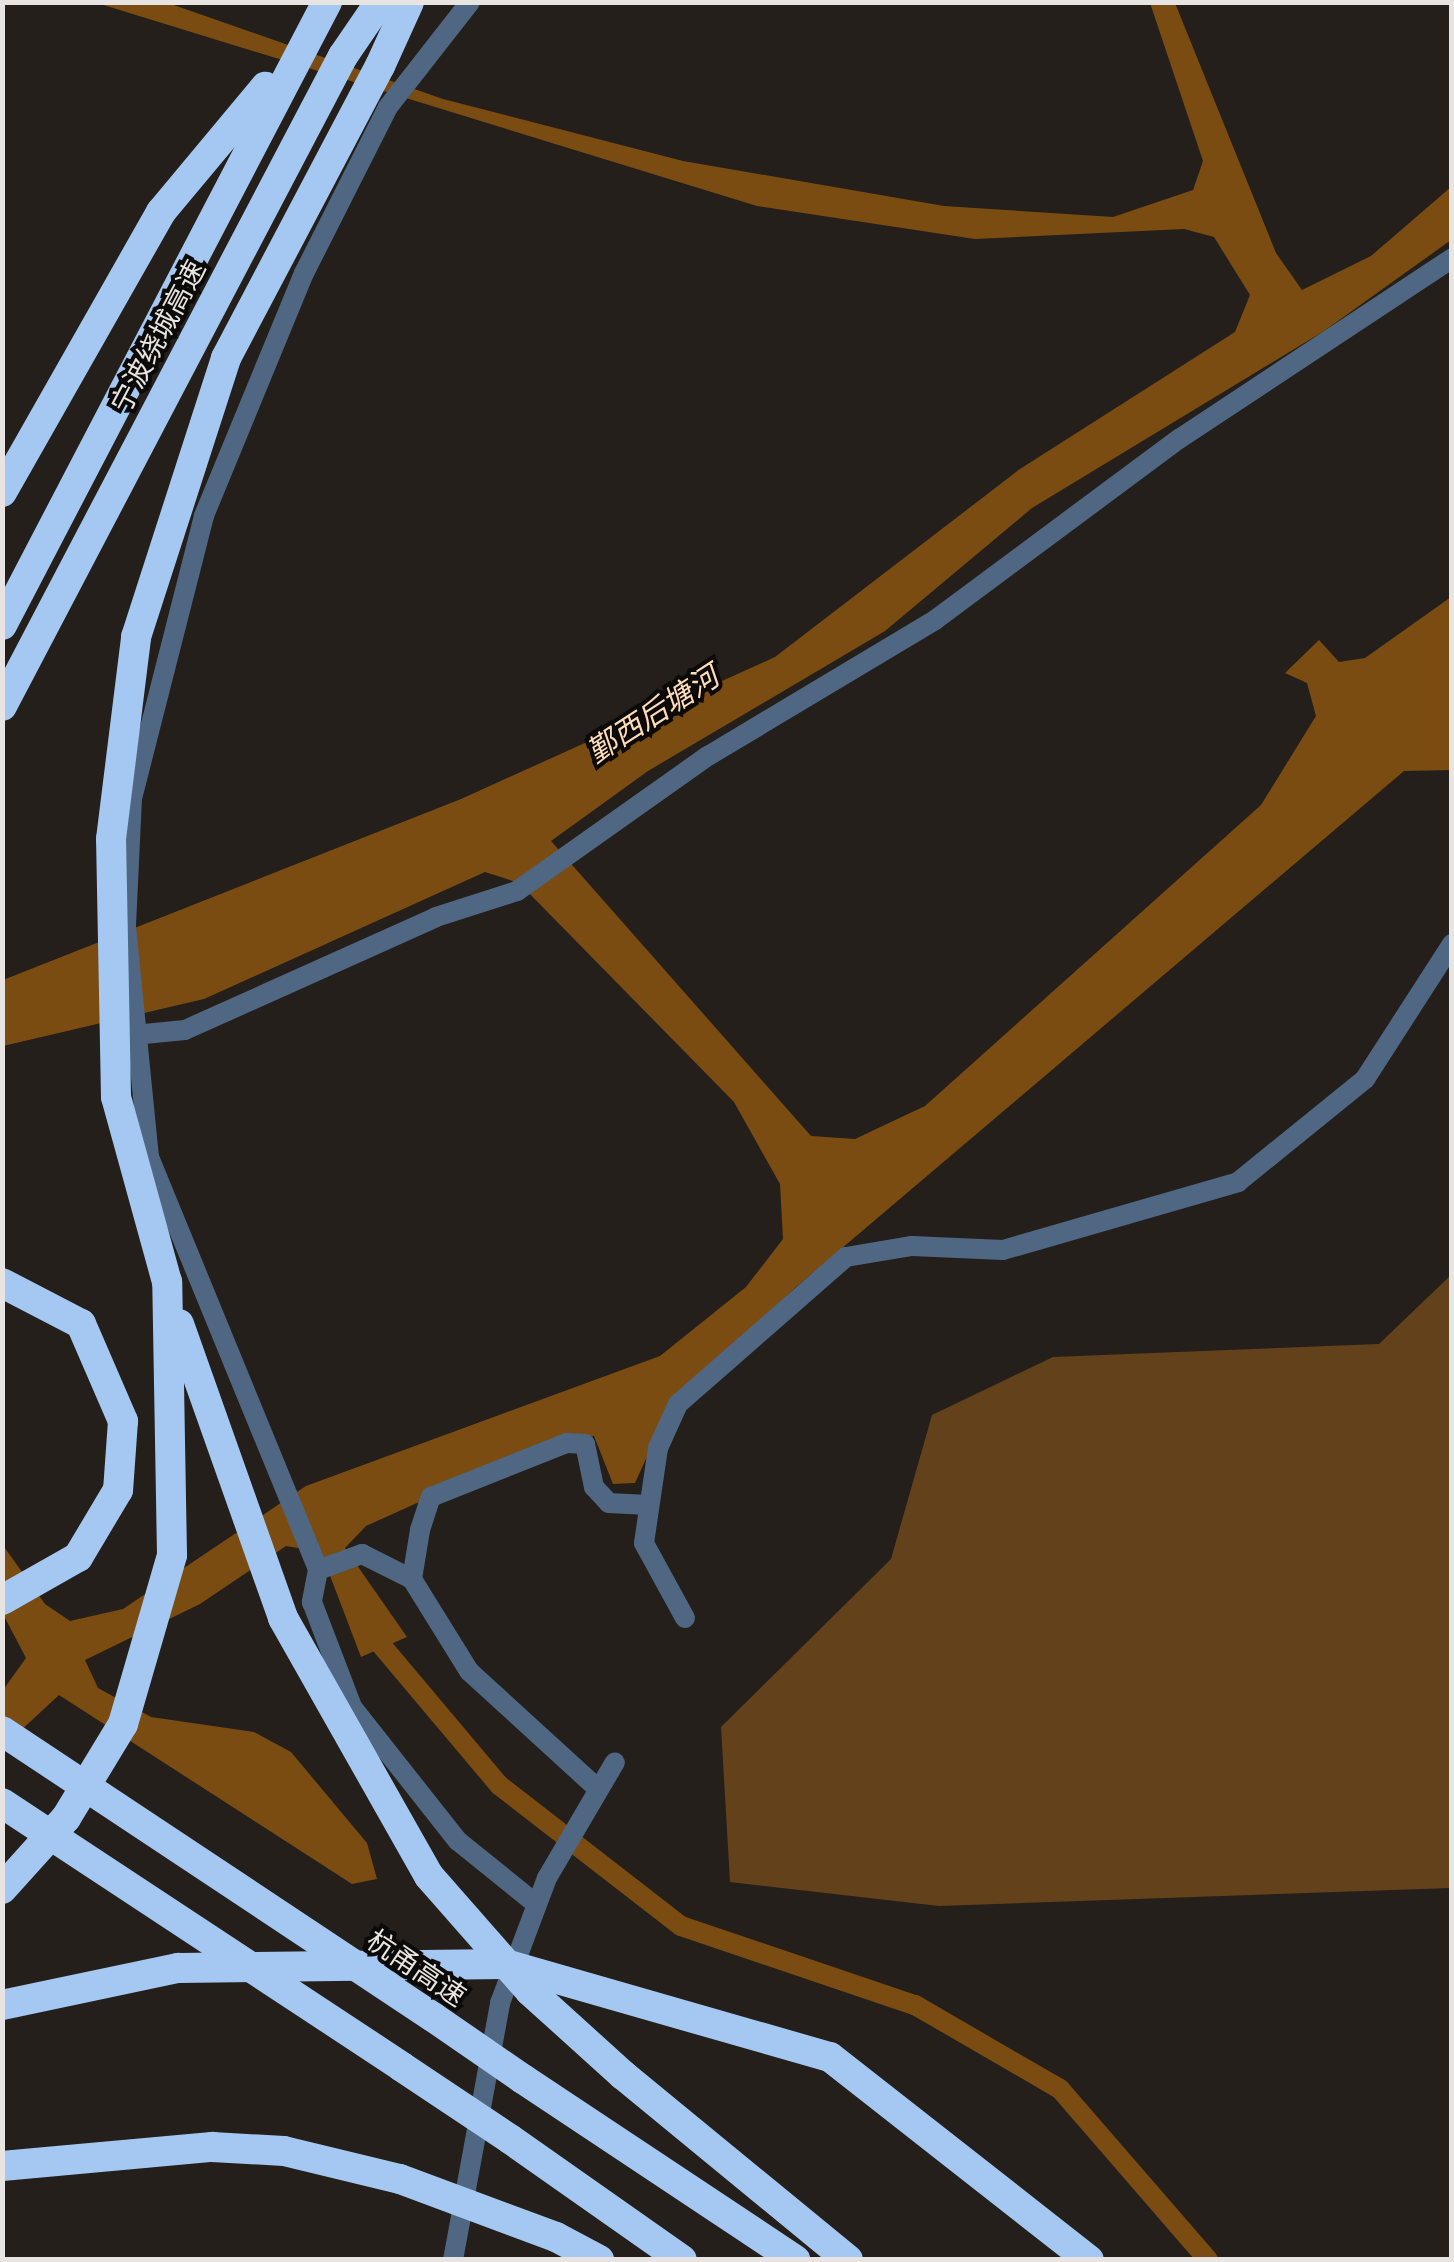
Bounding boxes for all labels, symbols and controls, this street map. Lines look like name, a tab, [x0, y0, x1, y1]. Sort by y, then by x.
street label: 宁波绕城高速	[103, 254, 211, 418]
water label: 鄞西后塘河	[579, 657, 725, 769]
street label: 杭甬高速	[361, 1922, 473, 2012]

